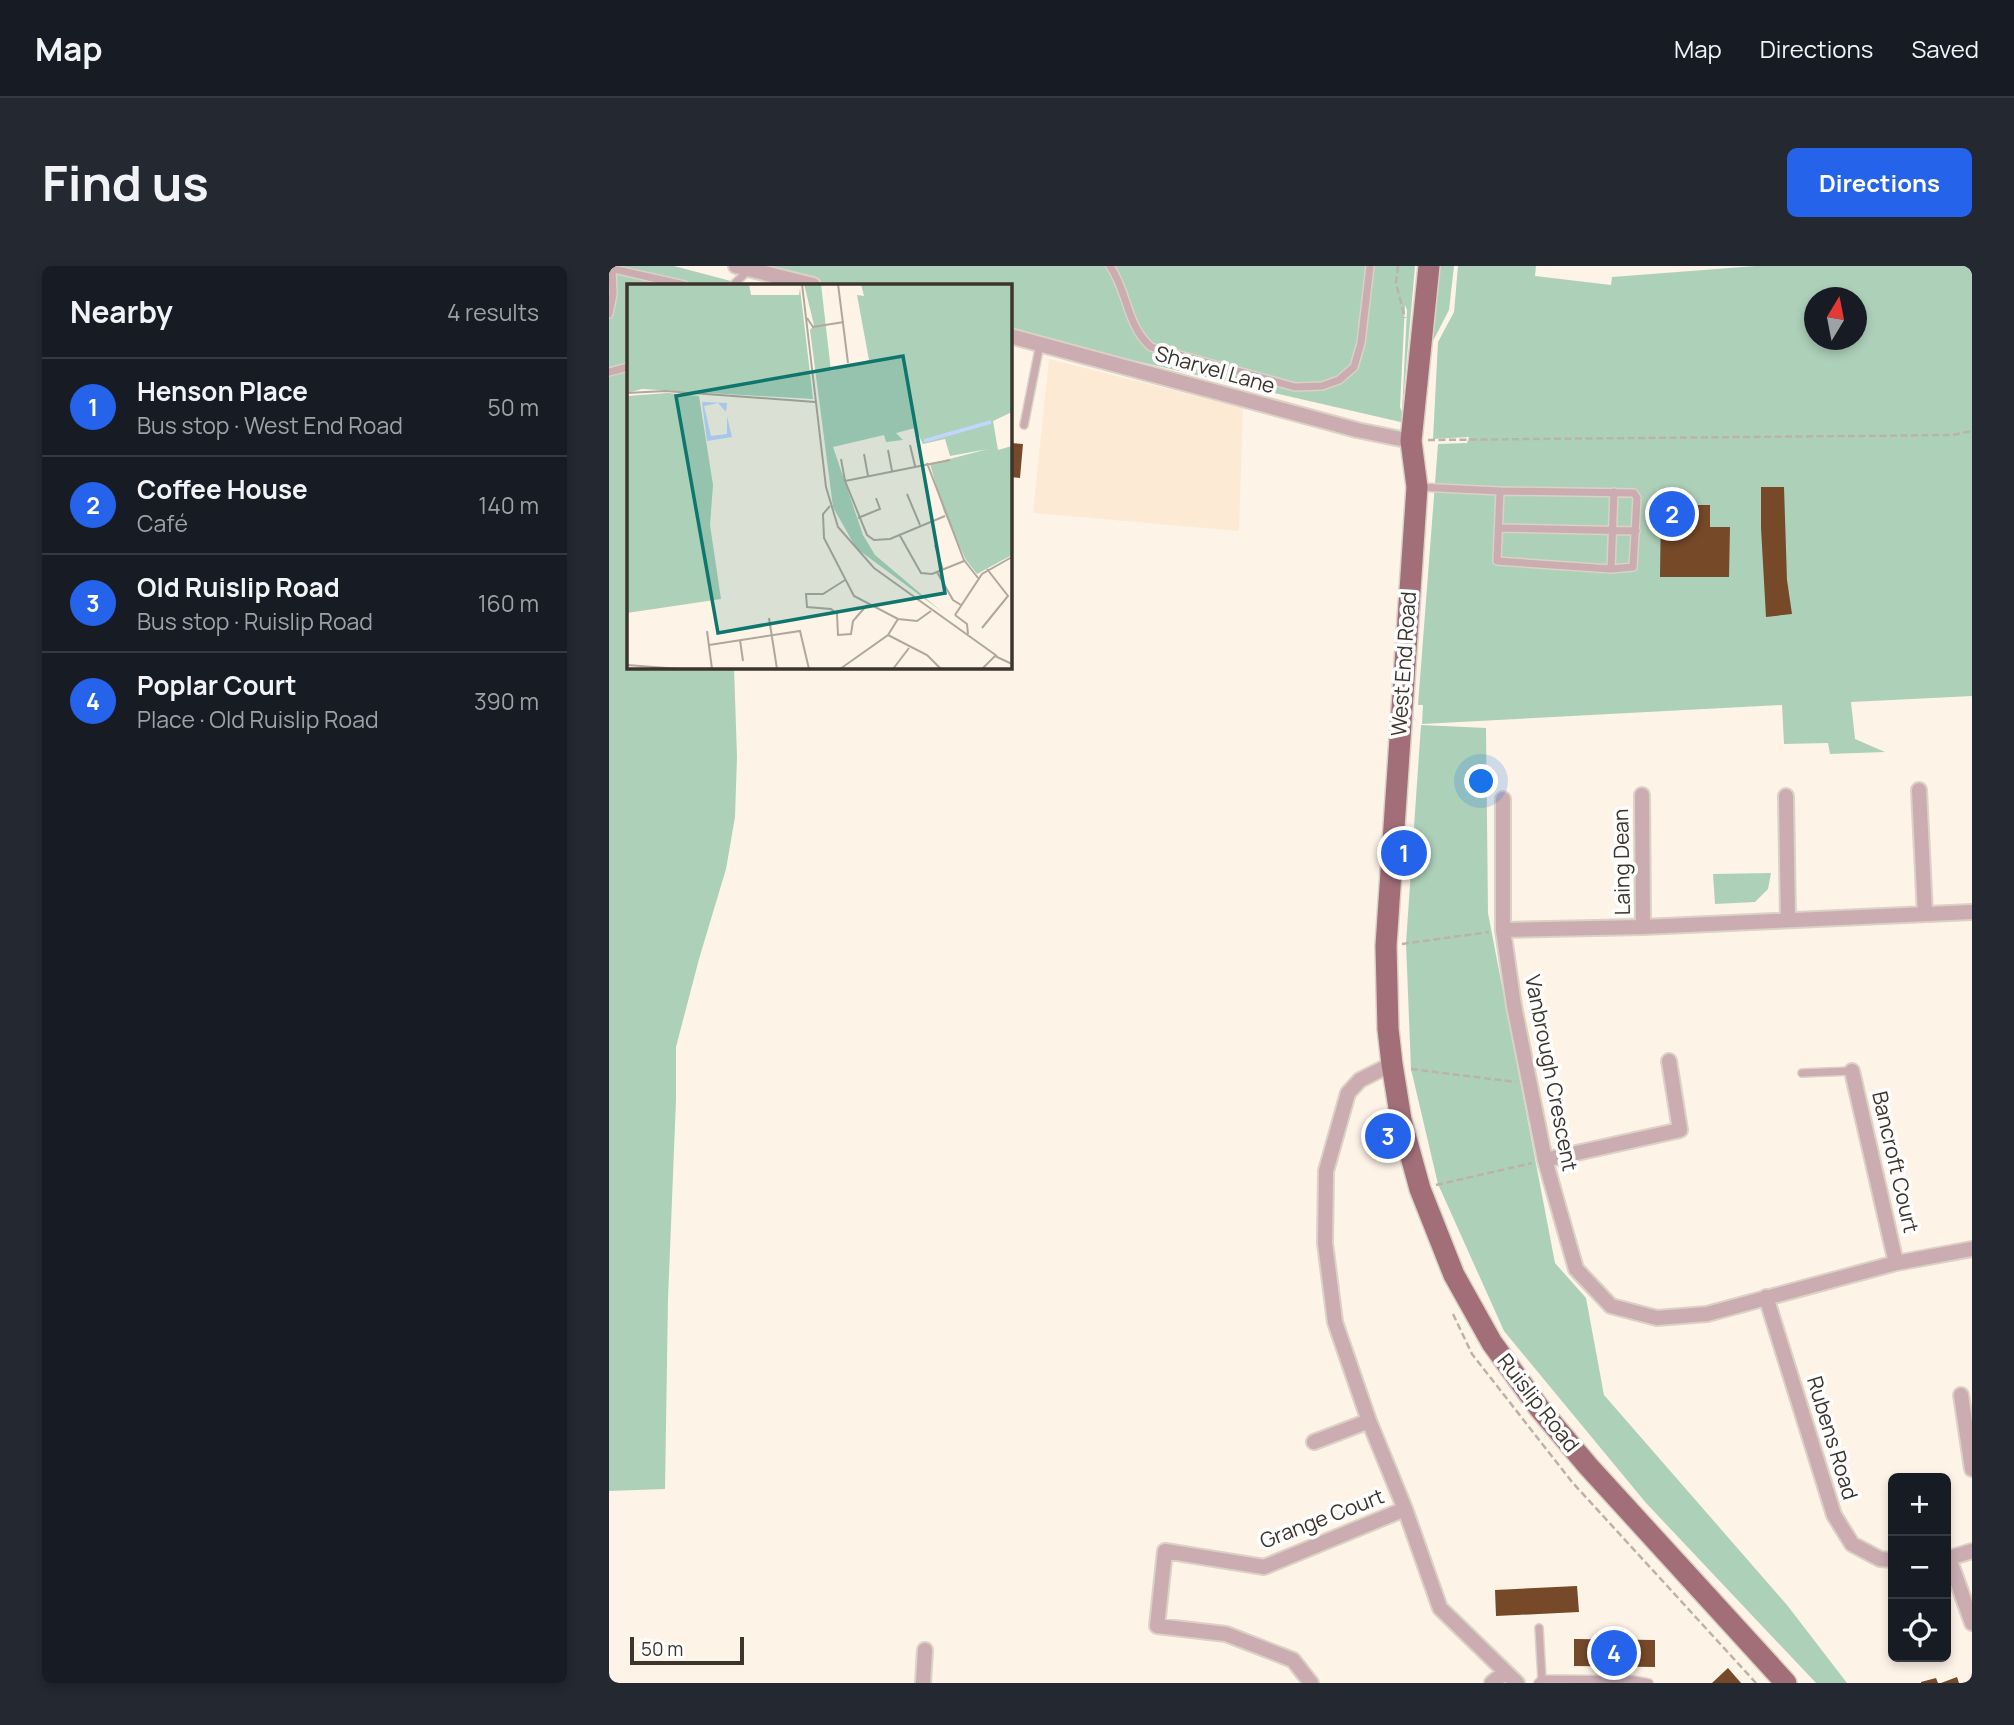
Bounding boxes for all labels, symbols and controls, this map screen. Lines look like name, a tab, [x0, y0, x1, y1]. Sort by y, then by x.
text: Map	[35, 26, 103, 71]
text: Map	[1674, 32, 1722, 65]
text: Directions	[1760, 32, 1873, 65]
text: Saved	[1911, 32, 1979, 65]
button: Directions	[1787, 148, 1972, 217]
text: Find us	[42, 149, 209, 216]
inset map	[627, 284, 1011, 668]
north arrow	[1804, 287, 1867, 350]
text: Nearby	[70, 291, 173, 332]
text: 4 results	[447, 296, 539, 328]
street label: Sharvel Lane	[1152, 339, 1278, 399]
text: Henson Place	[137, 373, 308, 409]
text: 1	[88, 391, 98, 423]
text: 50 m	[488, 391, 539, 423]
text: Bus stop · West End Road	[137, 409, 403, 441]
text: Coffee House	[137, 471, 308, 507]
pin: 2	[1649, 488, 1695, 540]
text: 2	[86, 489, 100, 521]
text: 140 m	[478, 489, 539, 521]
text: Café	[137, 507, 188, 539]
text: Old Ruislip Road	[137, 569, 340, 605]
text: 3	[86, 587, 100, 619]
text: 160 m	[478, 587, 539, 619]
street label: West End Road	[1384, 591, 1422, 737]
text: Bus stop · Ruislip Road	[137, 605, 373, 637]
text: Poplar Court	[137, 667, 296, 703]
text: 4	[86, 685, 100, 717]
text: 390 m	[474, 685, 539, 717]
text: Place · Old Ruislip Road	[137, 703, 379, 735]
your location	[1464, 764, 1498, 798]
street label: Laing Dean	[1606, 808, 1636, 916]
pin: 1	[1381, 827, 1427, 879]
street label: Vanbrough Crescent	[1519, 972, 1585, 1173]
street label: Bancroft Court	[1866, 1088, 1926, 1235]
pin: 3	[1365, 1110, 1411, 1162]
street label: Ruislip Road	[1491, 1347, 1586, 1457]
street label: Rubens Road	[1801, 1373, 1865, 1503]
map controls	[1888, 1473, 1951, 1662]
button: +	[1888, 1473, 1951, 1536]
street label: Grange Court	[1256, 1482, 1388, 1555]
button: −	[1888, 1536, 1951, 1599]
button: locate	[1888, 1599, 1951, 1662]
pin: 4	[1591, 1627, 1637, 1679]
scale bar	[630, 1634, 744, 1666]
text: 50 m	[641, 1636, 683, 1662]

